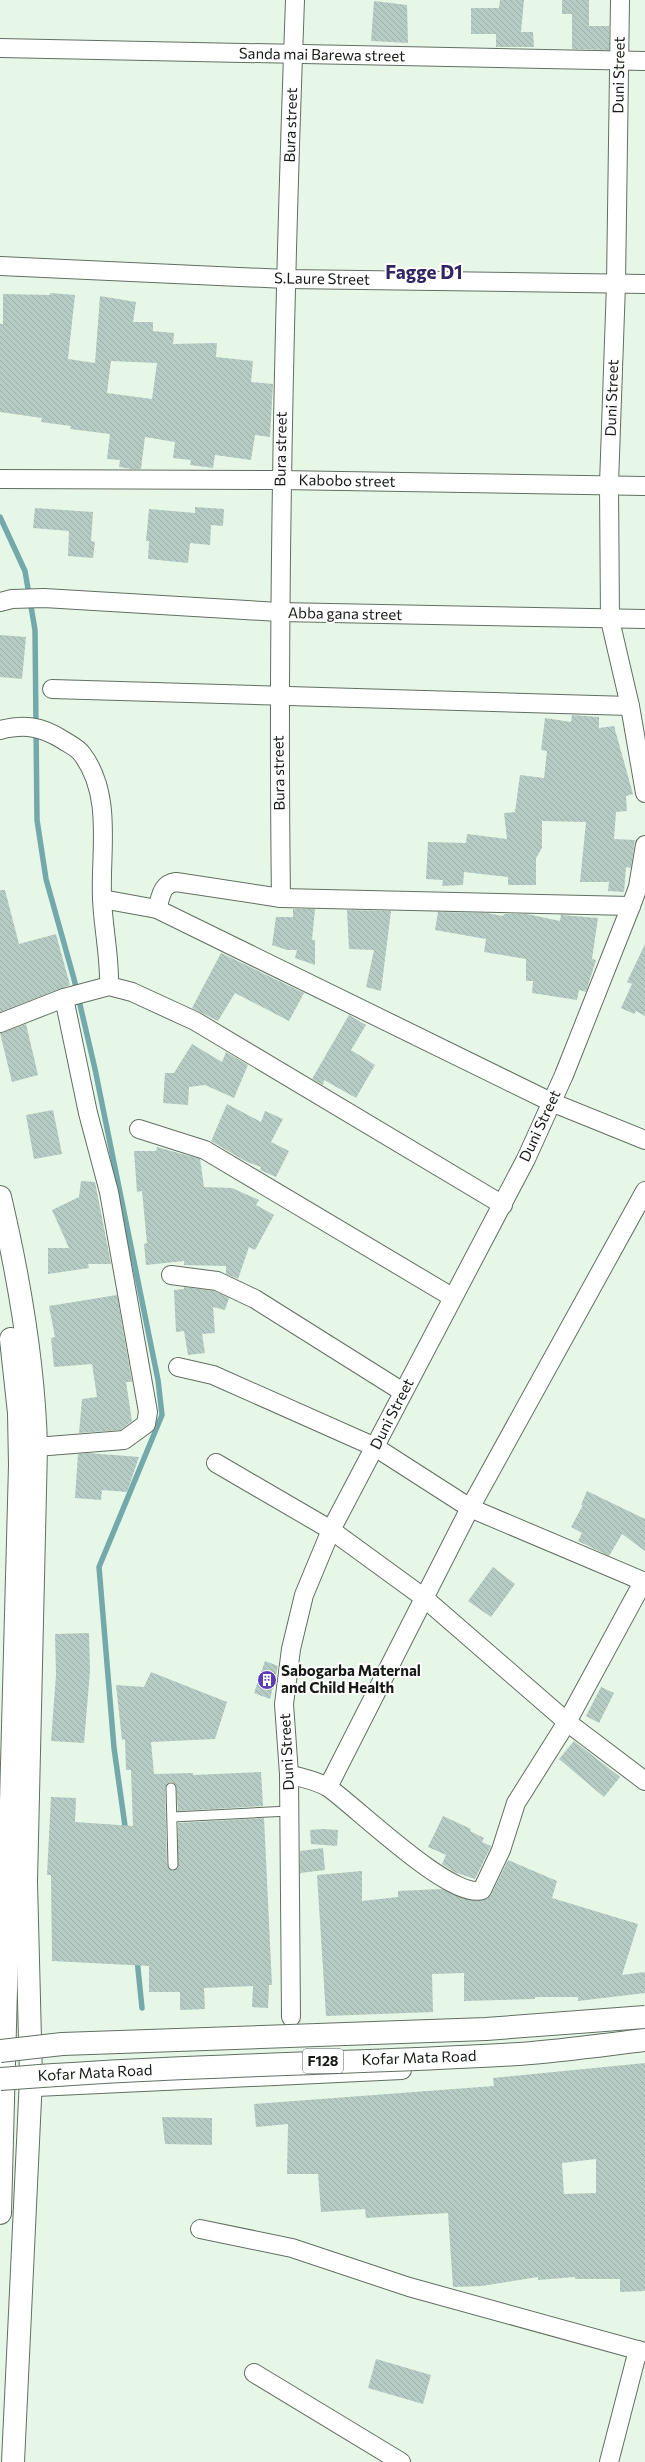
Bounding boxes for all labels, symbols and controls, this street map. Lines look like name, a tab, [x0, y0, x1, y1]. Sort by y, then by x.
street label: Duni Street	[608, 36, 628, 114]
street label: Sanda mai Barewa street	[239, 44, 405, 64]
street label: Bura street	[280, 87, 300, 163]
district label: Fagge D1	[385, 260, 463, 283]
street label: S.Laure Street	[274, 268, 370, 288]
street label: Duni Street	[601, 359, 621, 437]
street label: Bura street	[270, 411, 290, 487]
street label: Kabobo street	[298, 470, 396, 490]
street label: Abba gana street	[288, 603, 402, 623]
street label: Bura street	[268, 735, 288, 811]
street label: Duni Street	[515, 1087, 564, 1164]
street label: Duni Street	[366, 1375, 417, 1452]
place label: Sabogarba Maternal and Child Health	[281, 1661, 421, 1696]
building icon: Sabogarba Maternal and Child Health	[256, 1669, 278, 1691]
street label: Duni Street	[275, 1713, 297, 1791]
street label: Kofar Mata Road	[361, 2046, 477, 2068]
road number: F128	[303, 2049, 343, 2073]
street label: Kofar Mata Road	[37, 2060, 153, 2084]

